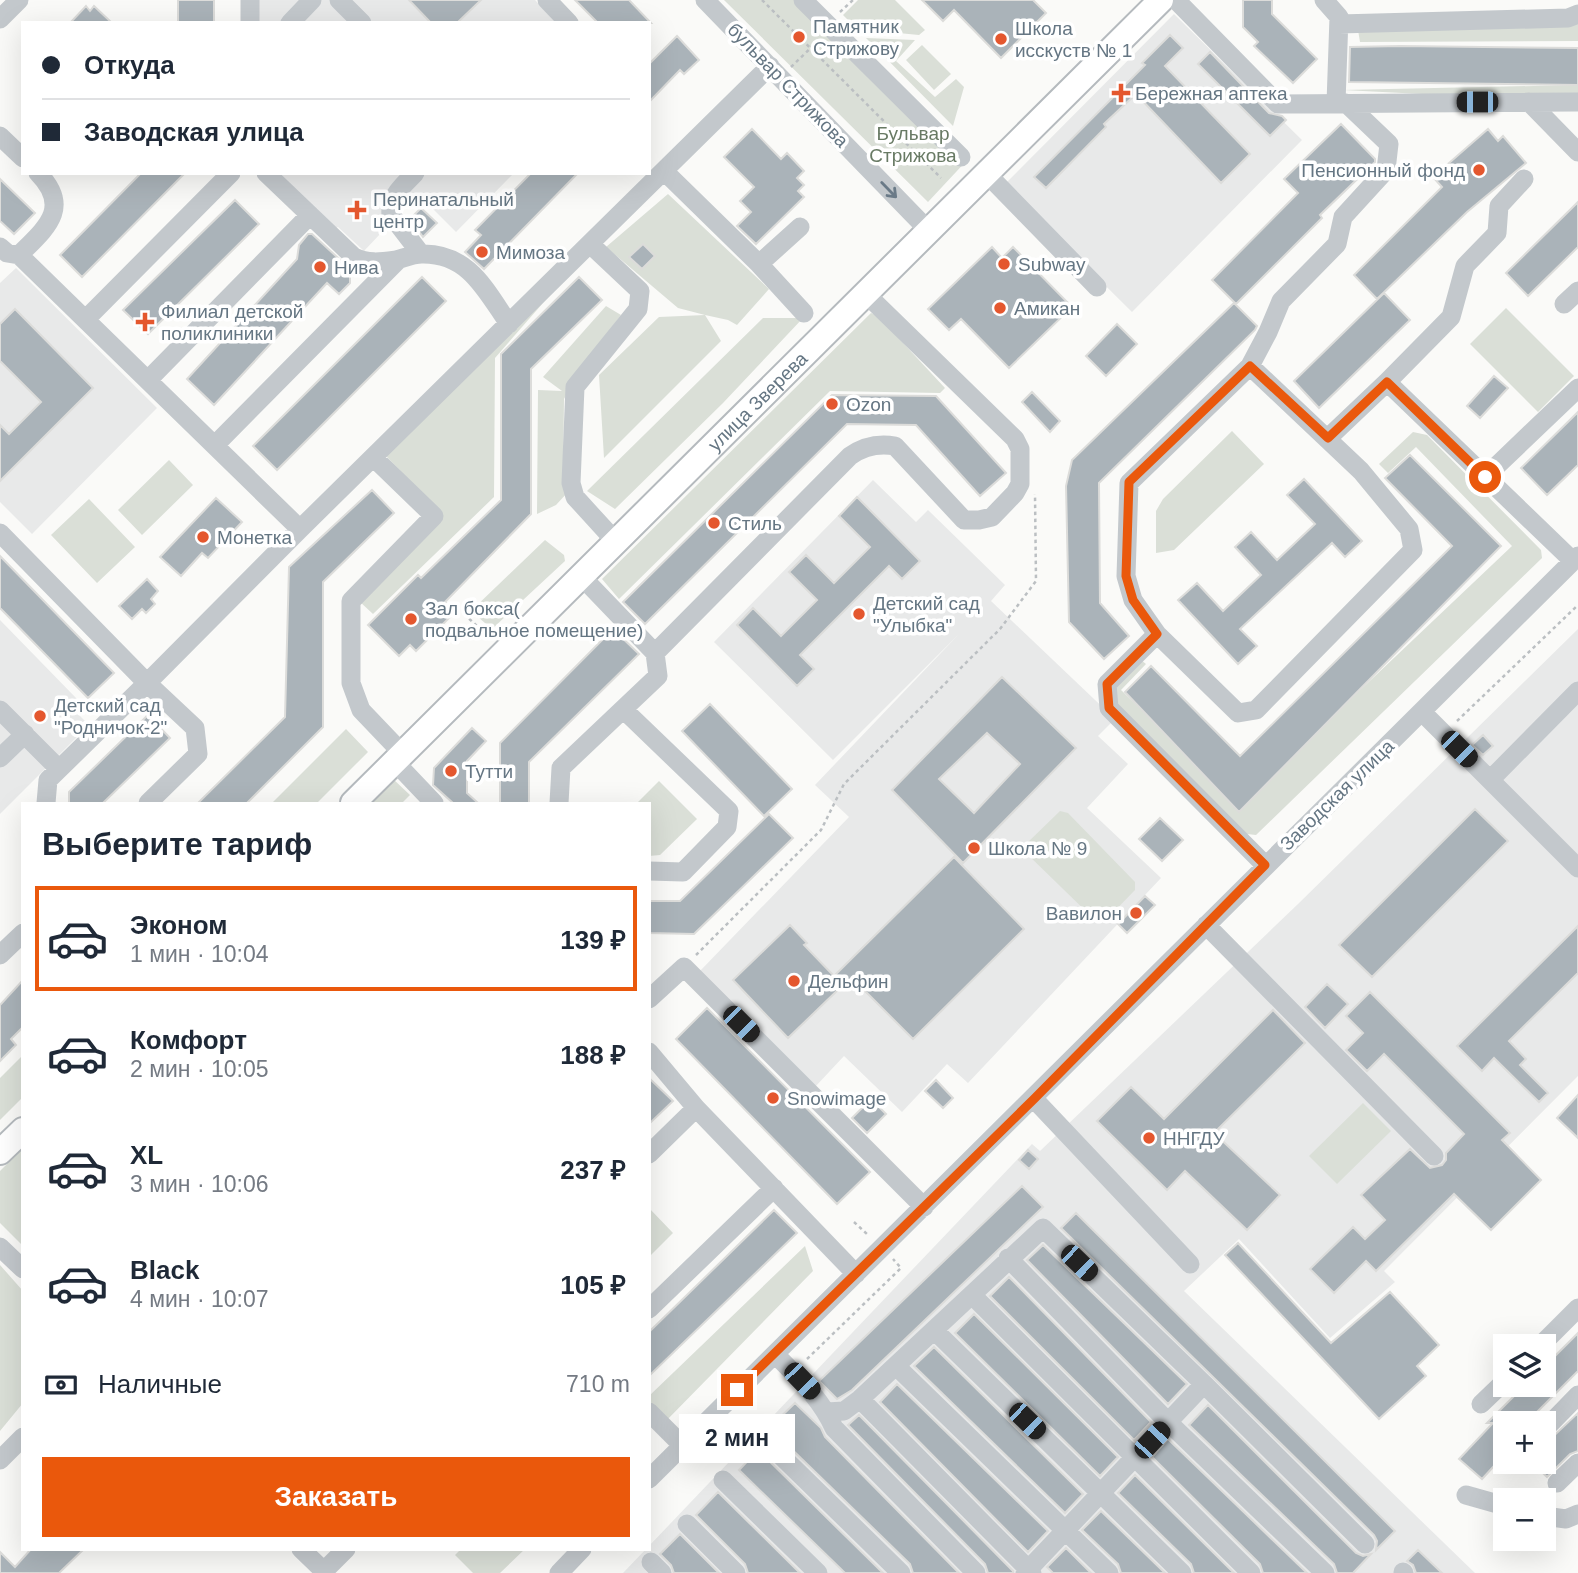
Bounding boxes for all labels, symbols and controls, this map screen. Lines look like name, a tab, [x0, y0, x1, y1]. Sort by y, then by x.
place label: Памятник Стрижову	[813, 16, 900, 59]
place label: Школа исскуств № 1	[1015, 18, 1132, 61]
street label: бульвар Стрижова	[723, 19, 853, 152]
marker: Памятник Стрижову	[791, 29, 807, 45]
marker: Школа исскуств № 1	[993, 31, 1009, 47]
text: Откуда	[84, 50, 175, 80]
place label: Бережная аптека	[1135, 83, 1288, 104]
marker: Бережная аптека	[1113, 85, 1129, 101]
car	[1457, 92, 1499, 113]
text: Заводская улица	[84, 117, 304, 147]
park label: Бульвар Стрижова	[869, 123, 957, 166]
place label: Пенсионный фонд	[1301, 160, 1465, 181]
marker: Пенсионный фонд	[1471, 162, 1487, 178]
one-way arrow	[881, 181, 898, 198]
place label: Перинатальный центр	[373, 189, 514, 232]
marker: Перинатальный центр	[347, 200, 367, 220]
place label: Мимоза	[496, 242, 566, 263]
marker: Мимоза	[474, 244, 490, 260]
place label: Subway	[1018, 254, 1086, 275]
marker: Subway	[996, 256, 1012, 272]
place label: Нива	[334, 257, 379, 278]
marker: Нива	[312, 259, 328, 275]
place label: Амикан	[1014, 298, 1080, 319]
marker: Амикан	[992, 300, 1008, 316]
place label: Филиал детской поликлиники	[161, 301, 303, 344]
marker: Филиал детской поликлиники	[135, 312, 155, 332]
street label: улица Зверева	[703, 347, 812, 455]
place label: Ozon	[846, 394, 891, 415]
marker: Ozon	[824, 396, 840, 412]
route start	[1469, 461, 1501, 493]
place label: Стиль	[728, 513, 782, 534]
marker: Стиль	[706, 515, 722, 531]
place label: Монетка	[217, 527, 292, 548]
marker: Монетка	[195, 529, 211, 545]
place label: Детский сад "Улыбка"	[873, 593, 980, 636]
place label: Зал бокса( подвальное помещение)	[425, 598, 643, 641]
marker: Детский сад "Улыбка"	[851, 606, 867, 622]
marker: Зал бокса( подвальное помещение)	[403, 611, 419, 627]
place label: Детский сад "Родничок-2"	[54, 695, 167, 738]
marker: Детский сад "Родничок-2"	[32, 708, 48, 724]
car	[1437, 727, 1482, 771]
street label: Заводская улица	[1276, 735, 1398, 855]
place label: Тутти	[465, 761, 513, 782]
marker: Тутти	[443, 763, 459, 779]
text: Выберите тариф	[42, 826, 312, 862]
place label: Школа № 9	[988, 838, 1087, 859]
marker: Школа № 9	[966, 840, 982, 856]
place label: Вавилон	[1046, 903, 1122, 924]
marker: Вавилон	[1128, 905, 1144, 921]
icon: car	[46, 907, 109, 970]
text: Эконом	[130, 910, 228, 940]
text: 139 ₽	[560, 925, 626, 955]
text: 1 мин · 10:04	[130, 941, 269, 967]
place label: Дельфин	[808, 971, 889, 992]
marker: Дельфин	[786, 973, 802, 989]
car	[719, 1002, 764, 1046]
icon: car	[46, 1022, 109, 1085]
text: Комфорт	[130, 1025, 247, 1055]
text: 188 ₽	[560, 1040, 626, 1070]
text: 2 мин · 10:05	[130, 1056, 269, 1082]
place label: Snowimage	[787, 1088, 886, 1109]
marker: Snowimage	[765, 1090, 781, 1106]
place label: ННГДУ	[1163, 1128, 1226, 1149]
marker: ННГДУ	[1141, 1130, 1157, 1146]
icon: car	[46, 1137, 109, 1200]
text: XL	[130, 1140, 163, 1170]
text: 237 ₽	[560, 1155, 626, 1185]
text: 3 мин · 10:06	[130, 1171, 269, 1197]
car	[1057, 1241, 1102, 1285]
icon: car	[46, 1252, 109, 1315]
text: Black	[130, 1255, 199, 1285]
text: 105 ₽	[560, 1270, 626, 1300]
text: 4 мин · 10:07	[130, 1286, 269, 1312]
map controls	[1493, 1334, 1556, 1551]
button: layers	[1493, 1334, 1556, 1397]
car	[780, 1359, 825, 1403]
icon: cash	[42, 1366, 80, 1404]
text: Наличные	[98, 1369, 222, 1399]
text: 710 m	[566, 1371, 630, 1397]
route end	[721, 1374, 753, 1406]
car	[1005, 1399, 1050, 1443]
button: +	[1493, 1411, 1556, 1474]
callout: 2 мин	[679, 1414, 795, 1464]
car	[1130, 1417, 1175, 1463]
text: 2 мин	[705, 1425, 769, 1451]
button: Заказать	[42, 1457, 630, 1537]
button: −	[1493, 1488, 1556, 1551]

